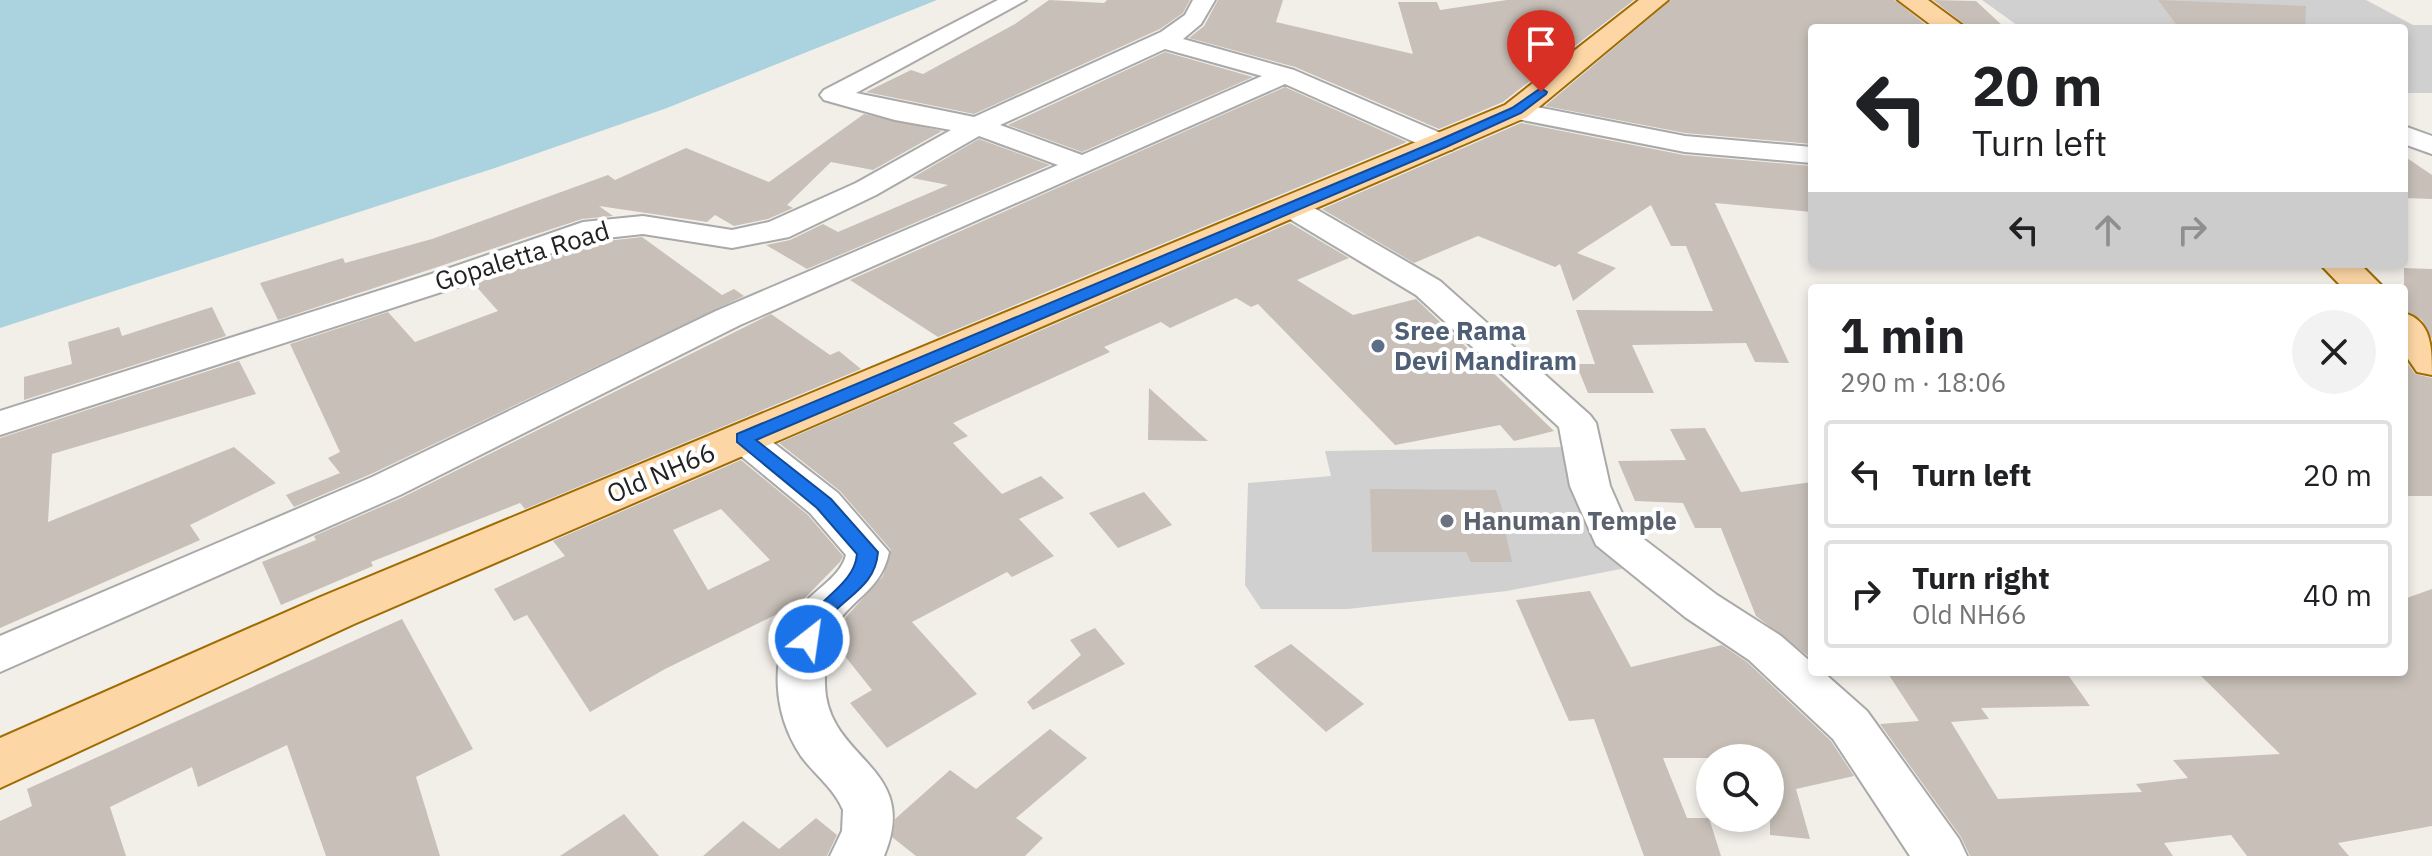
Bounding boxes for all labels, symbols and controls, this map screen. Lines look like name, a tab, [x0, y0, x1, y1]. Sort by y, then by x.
pin	[1507, 10, 1575, 92]
icon: arrive	[1519, 22, 1563, 66]
text: 20 m	[1972, 49, 2102, 121]
icon: left	[1840, 56, 1944, 160]
text: Turn left	[1972, 119, 2107, 166]
icon: left	[2002, 208, 2046, 252]
icon: ahead	[2086, 208, 2130, 252]
icon: right	[2170, 208, 2214, 252]
street label: Gopaletta Road	[430, 212, 613, 298]
text: 1 min	[1840, 304, 1965, 366]
button: close	[2292, 310, 2376, 394]
place label: Sree Rama Devi Mandiram	[1394, 313, 1577, 377]
marker: Sree Rama Devi Mandiram	[1369, 337, 1387, 355]
text: 290 m · 18:06	[1840, 365, 2006, 399]
street label: Old NH66	[601, 434, 720, 510]
icon: left	[1844, 452, 1888, 496]
text: Turn left	[1912, 455, 2031, 494]
text: 20 m	[2303, 455, 2372, 494]
place label: Hanuman Temple	[1463, 503, 1677, 537]
marker: Hanuman Temple	[1438, 512, 1456, 530]
text: Turn right	[1912, 558, 2050, 597]
icon: right	[1844, 572, 1888, 616]
text: 40 m	[2303, 575, 2372, 614]
position arrow	[767, 597, 851, 681]
text: Old NH66	[1912, 597, 2027, 631]
map controls	[1696, 744, 1784, 832]
button: search	[1696, 744, 1784, 832]

